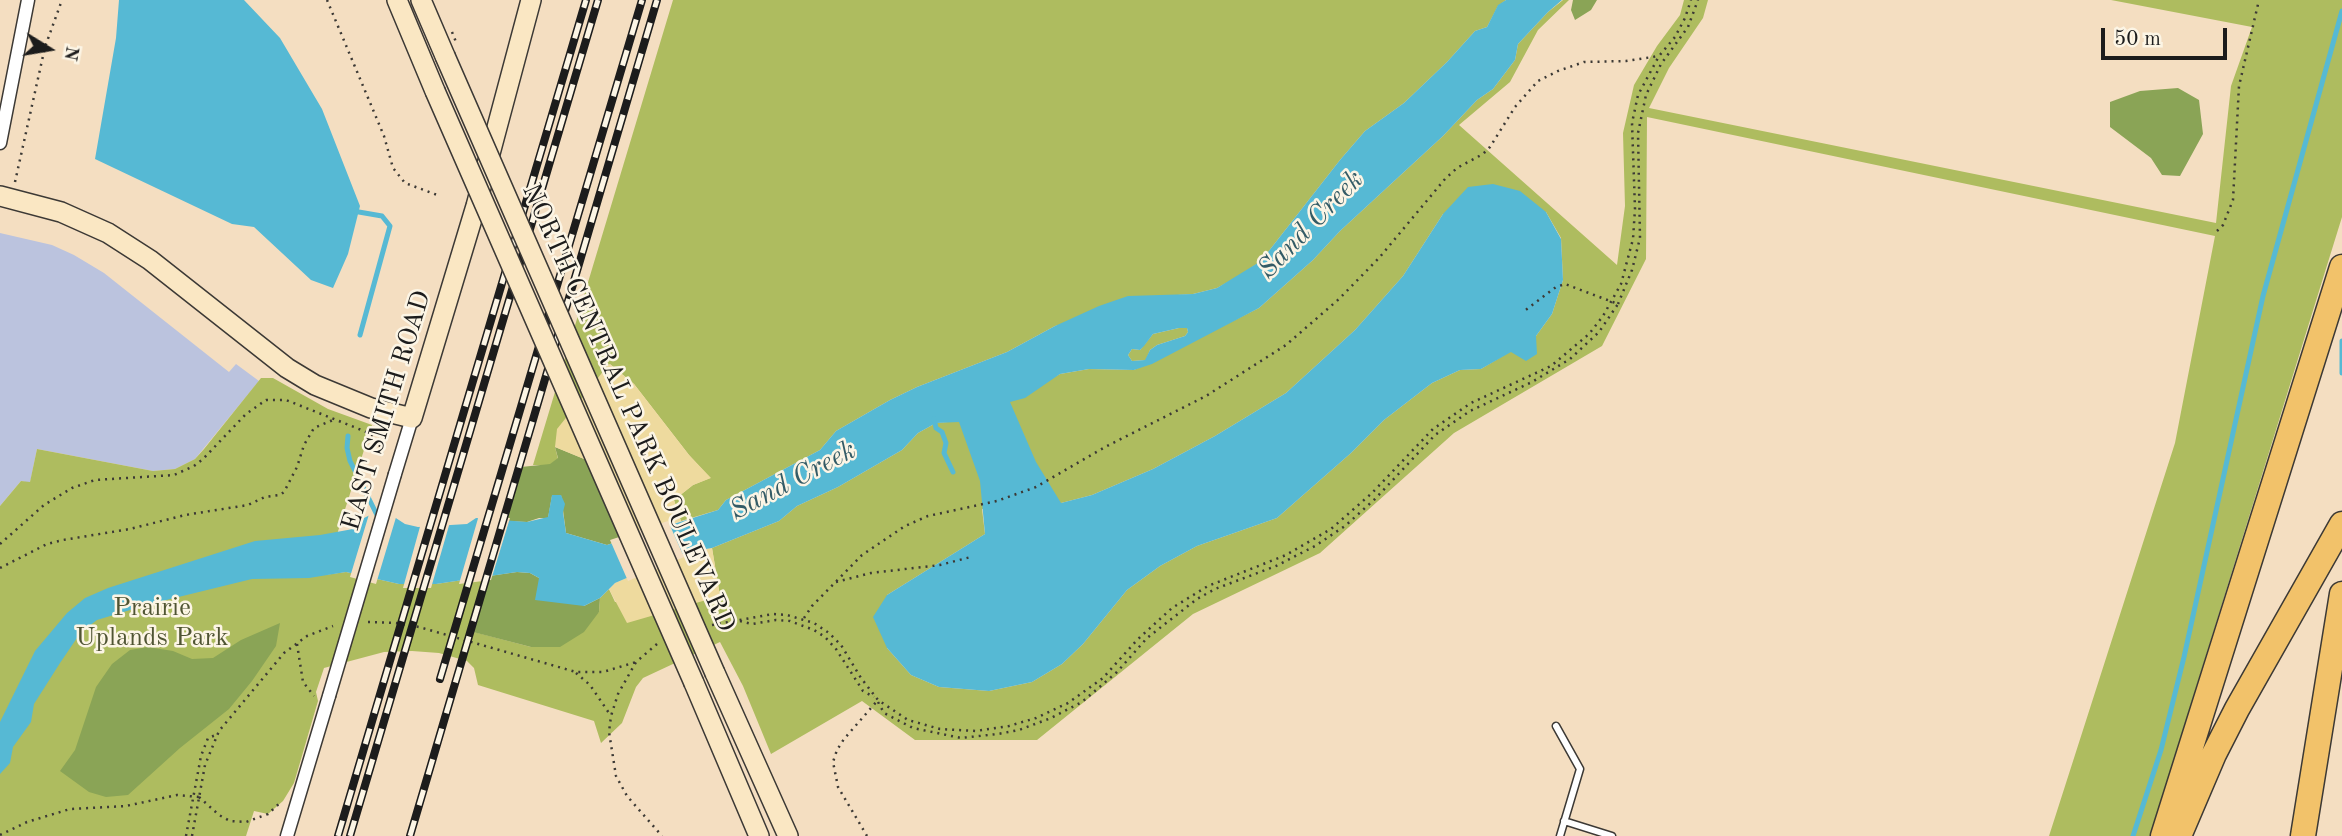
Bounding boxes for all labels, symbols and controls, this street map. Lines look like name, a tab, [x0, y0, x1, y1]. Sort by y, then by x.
north arrow	[14, 14, 84, 84]
scale bar	[2104, 14, 2230, 58]
text: 50 m	[2114, 29, 2161, 50]
text: N	[59, 44, 81, 62]
water label: Sand Creek	[1251, 163, 1371, 287]
street label: NORTH CENTRAL PARK BOULEVARD	[515, 179, 741, 637]
street label: EAST SMITH ROAD	[336, 287, 438, 535]
water label: Sand Creek	[724, 434, 862, 528]
park label: Prairie Uplands Park	[75, 592, 229, 654]

